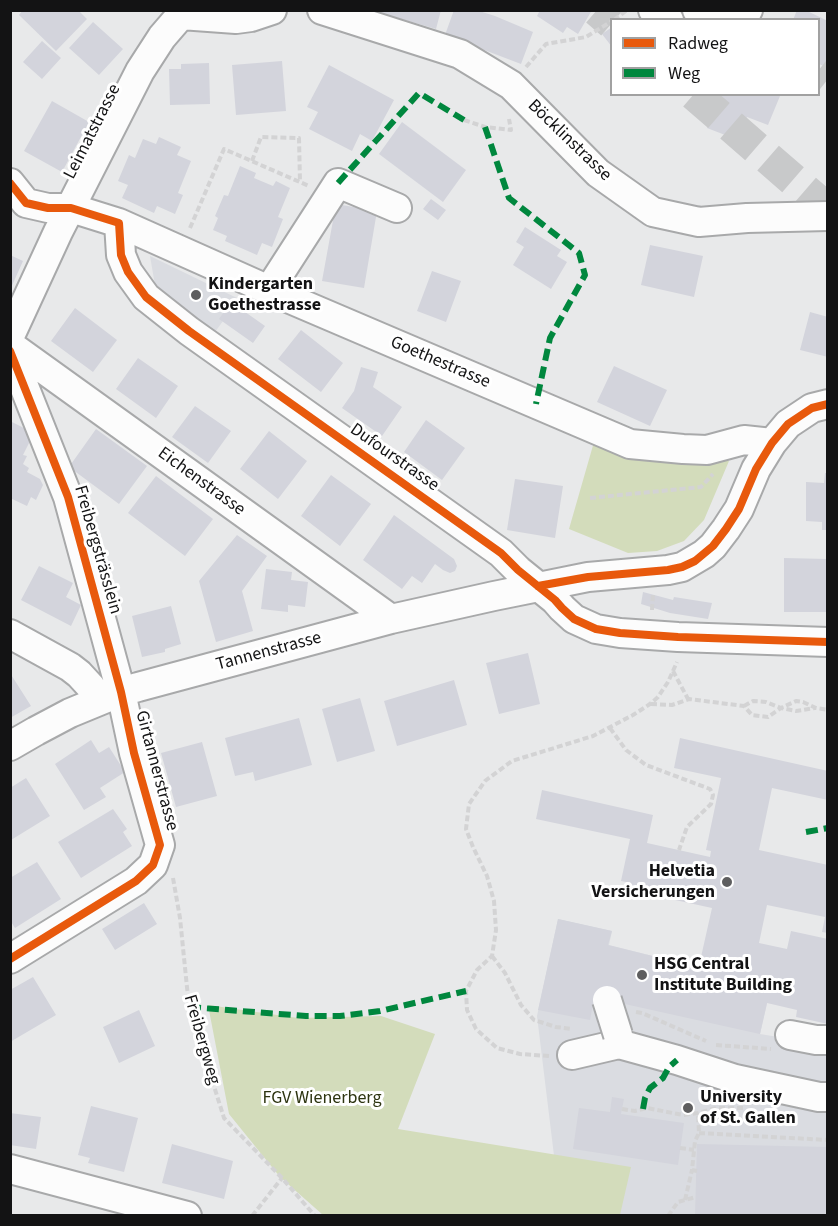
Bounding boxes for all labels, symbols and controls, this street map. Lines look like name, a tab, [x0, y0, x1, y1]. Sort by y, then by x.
legend	[610, 18, 820, 96]
text: Radweg	[668, 31, 728, 56]
text: Weg	[668, 61, 700, 86]
street label: Leimatstrasse	[60, 81, 126, 183]
street label: Böcklinstrasse	[522, 96, 616, 186]
place label: Kindergarten Goethestrasse	[208, 274, 321, 316]
marker: Kindergarten Goethestrasse	[189, 288, 203, 302]
street label: Goethestrasse	[387, 332, 493, 394]
street label: Dufourstrasse	[345, 419, 443, 497]
street label: Eichenstrasse	[153, 443, 249, 521]
street label: Freibergsträsslein	[68, 483, 126, 617]
street label: Tannenstrasse	[214, 628, 324, 676]
street label: Girtannerstrasse	[130, 709, 182, 833]
place label: Helvetia Versicherungen	[591, 861, 715, 904]
marker: Helvetia Versicherungen	[720, 875, 734, 889]
place label: HSG Central Institute Building	[654, 954, 792, 996]
marker: HSG Central Institute Building	[635, 968, 649, 982]
street label: Freibergweg	[178, 993, 224, 1087]
place label: University of St. Gallen	[700, 1087, 796, 1130]
park label: FGV Wienerberg	[263, 1088, 381, 1110]
marker: University of St. Gallen	[681, 1101, 695, 1115]

